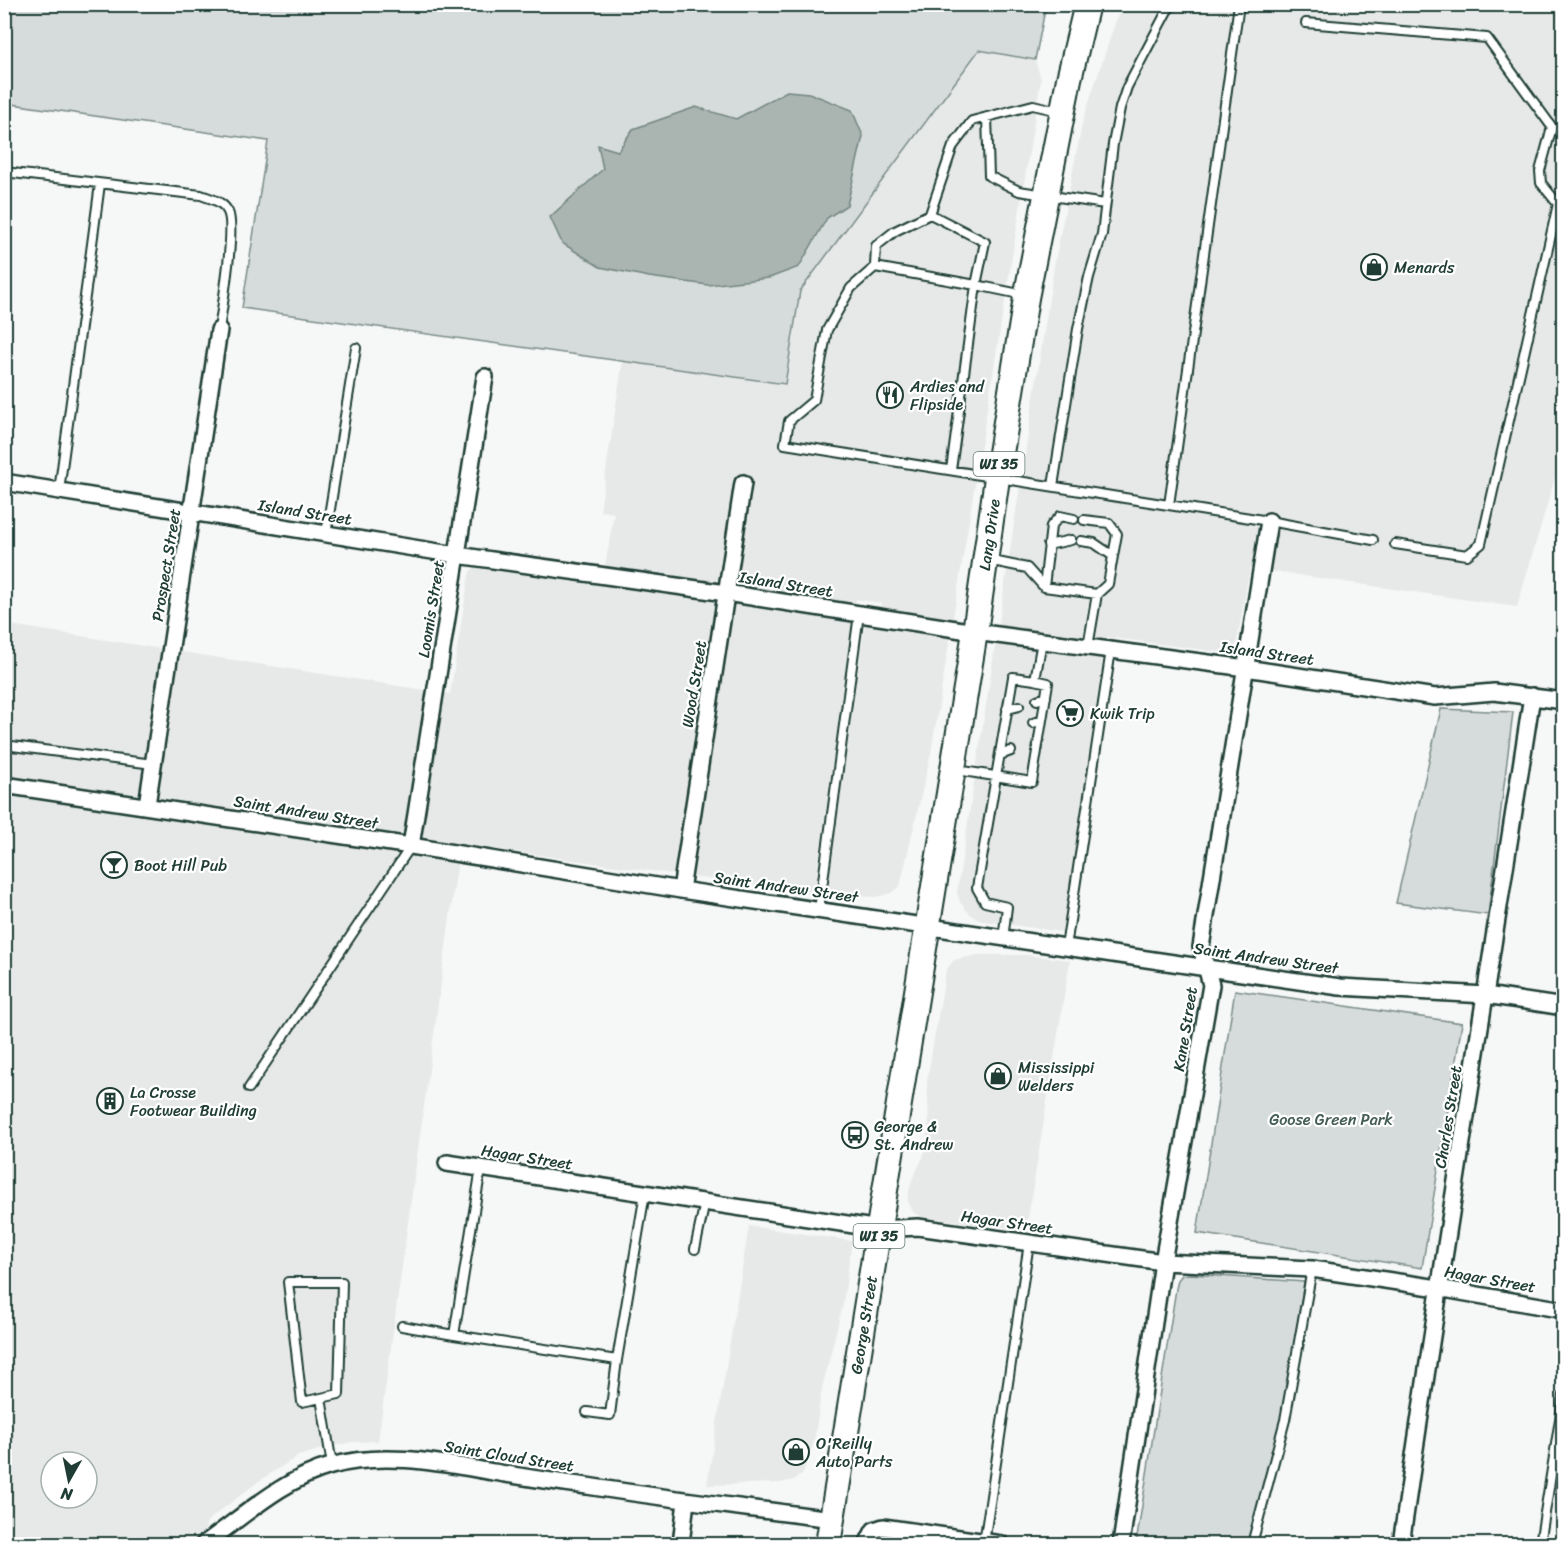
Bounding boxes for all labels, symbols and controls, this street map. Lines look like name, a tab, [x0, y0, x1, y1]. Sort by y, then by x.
shop icon: Menards	[1359, 252, 1389, 282]
place label: Menards	[1394, 253, 1455, 282]
place label: Ardies and Flipside	[909, 372, 986, 419]
restaurant icon: Ardies and Flipside	[875, 380, 905, 410]
road number: WI 35	[974, 452, 1024, 476]
street label: Island Street	[255, 490, 354, 534]
street label: Lang Drive	[969, 497, 1008, 572]
street label: Prospect Street	[143, 506, 189, 624]
street label: Loomis Street	[409, 558, 453, 660]
street label: Island Street	[736, 562, 835, 606]
street label: Island Street	[1217, 632, 1316, 674]
street label: Wood Street	[673, 638, 715, 730]
supermarket icon: Kwik Trip	[1055, 698, 1085, 728]
place label: Kwik Trip	[1090, 699, 1155, 728]
street label: Saint Andrew Street	[232, 786, 381, 838]
bar icon: Boot Hill Pub	[99, 850, 129, 880]
place label: Boot Hill Pub	[134, 851, 227, 880]
street label: Saint Andrew Street	[712, 862, 861, 912]
street label: Saint Andrew Street	[1192, 933, 1341, 983]
street label: Kane Street	[1164, 985, 1206, 1073]
place label: Mississippi Welders	[1018, 1053, 1095, 1100]
shop icon: Mississippi Welders	[983, 1061, 1013, 1091]
street label: Charles Street	[1426, 1063, 1470, 1171]
place label: La Crosse Footwear Building	[130, 1078, 257, 1125]
building icon: La Crosse Footwear Building	[95, 1086, 125, 1116]
park label: Goose Green Park	[1269, 1105, 1393, 1134]
place label: George & St. Andrew	[874, 1112, 953, 1159]
bus stop icon: George & St. Andrew	[840, 1120, 870, 1150]
street label: Hagar Street	[479, 1135, 575, 1179]
street label: Hagar Street	[959, 1201, 1055, 1243]
road number: WI 35	[854, 1224, 904, 1248]
street label: Hagar Street	[1442, 1257, 1538, 1301]
street label: George Street	[841, 1273, 886, 1376]
place label: O'Reilly Auto Parts	[815, 1429, 893, 1476]
street label: Saint Cloud Street	[442, 1431, 576, 1481]
shop icon: O'Reilly Auto Parts	[781, 1437, 811, 1467]
north arrow	[39, 1450, 99, 1510]
text: N	[58, 1479, 75, 1510]

